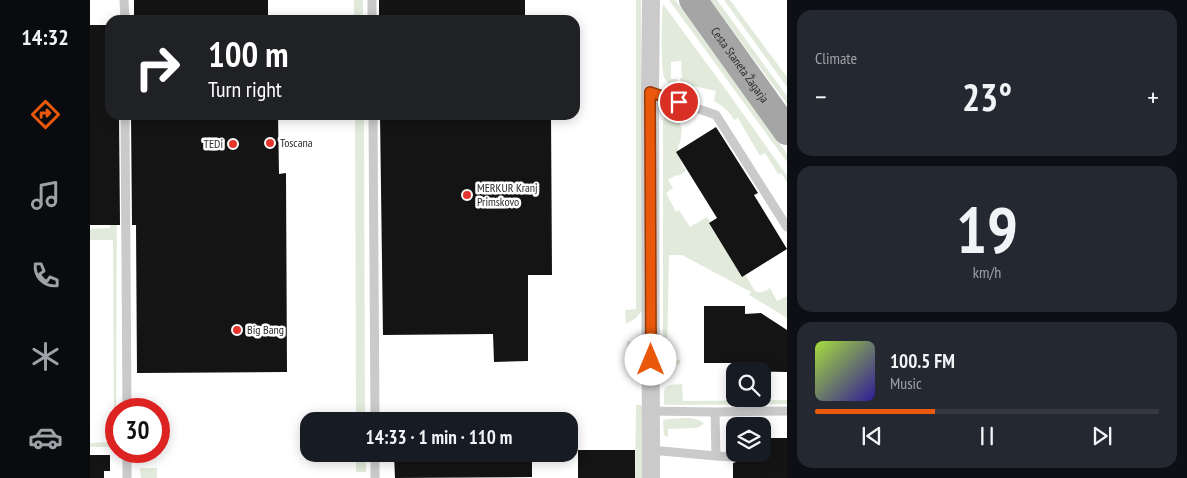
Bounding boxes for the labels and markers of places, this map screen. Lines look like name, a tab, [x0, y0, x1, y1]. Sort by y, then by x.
pin	[658, 81, 700, 123]
place label: Toscana	[280, 135, 313, 150]
place label: TEDi	[204, 136, 223, 151]
marker: Toscana	[264, 137, 276, 149]
marker: TEDi	[227, 138, 239, 150]
place label: MERKUR Kranj Primskovo	[477, 180, 538, 209]
marker: MERKUR Kranj Primskovo	[461, 189, 473, 201]
place label: Big Bang	[247, 322, 284, 337]
marker: Big Bang	[231, 324, 243, 336]

